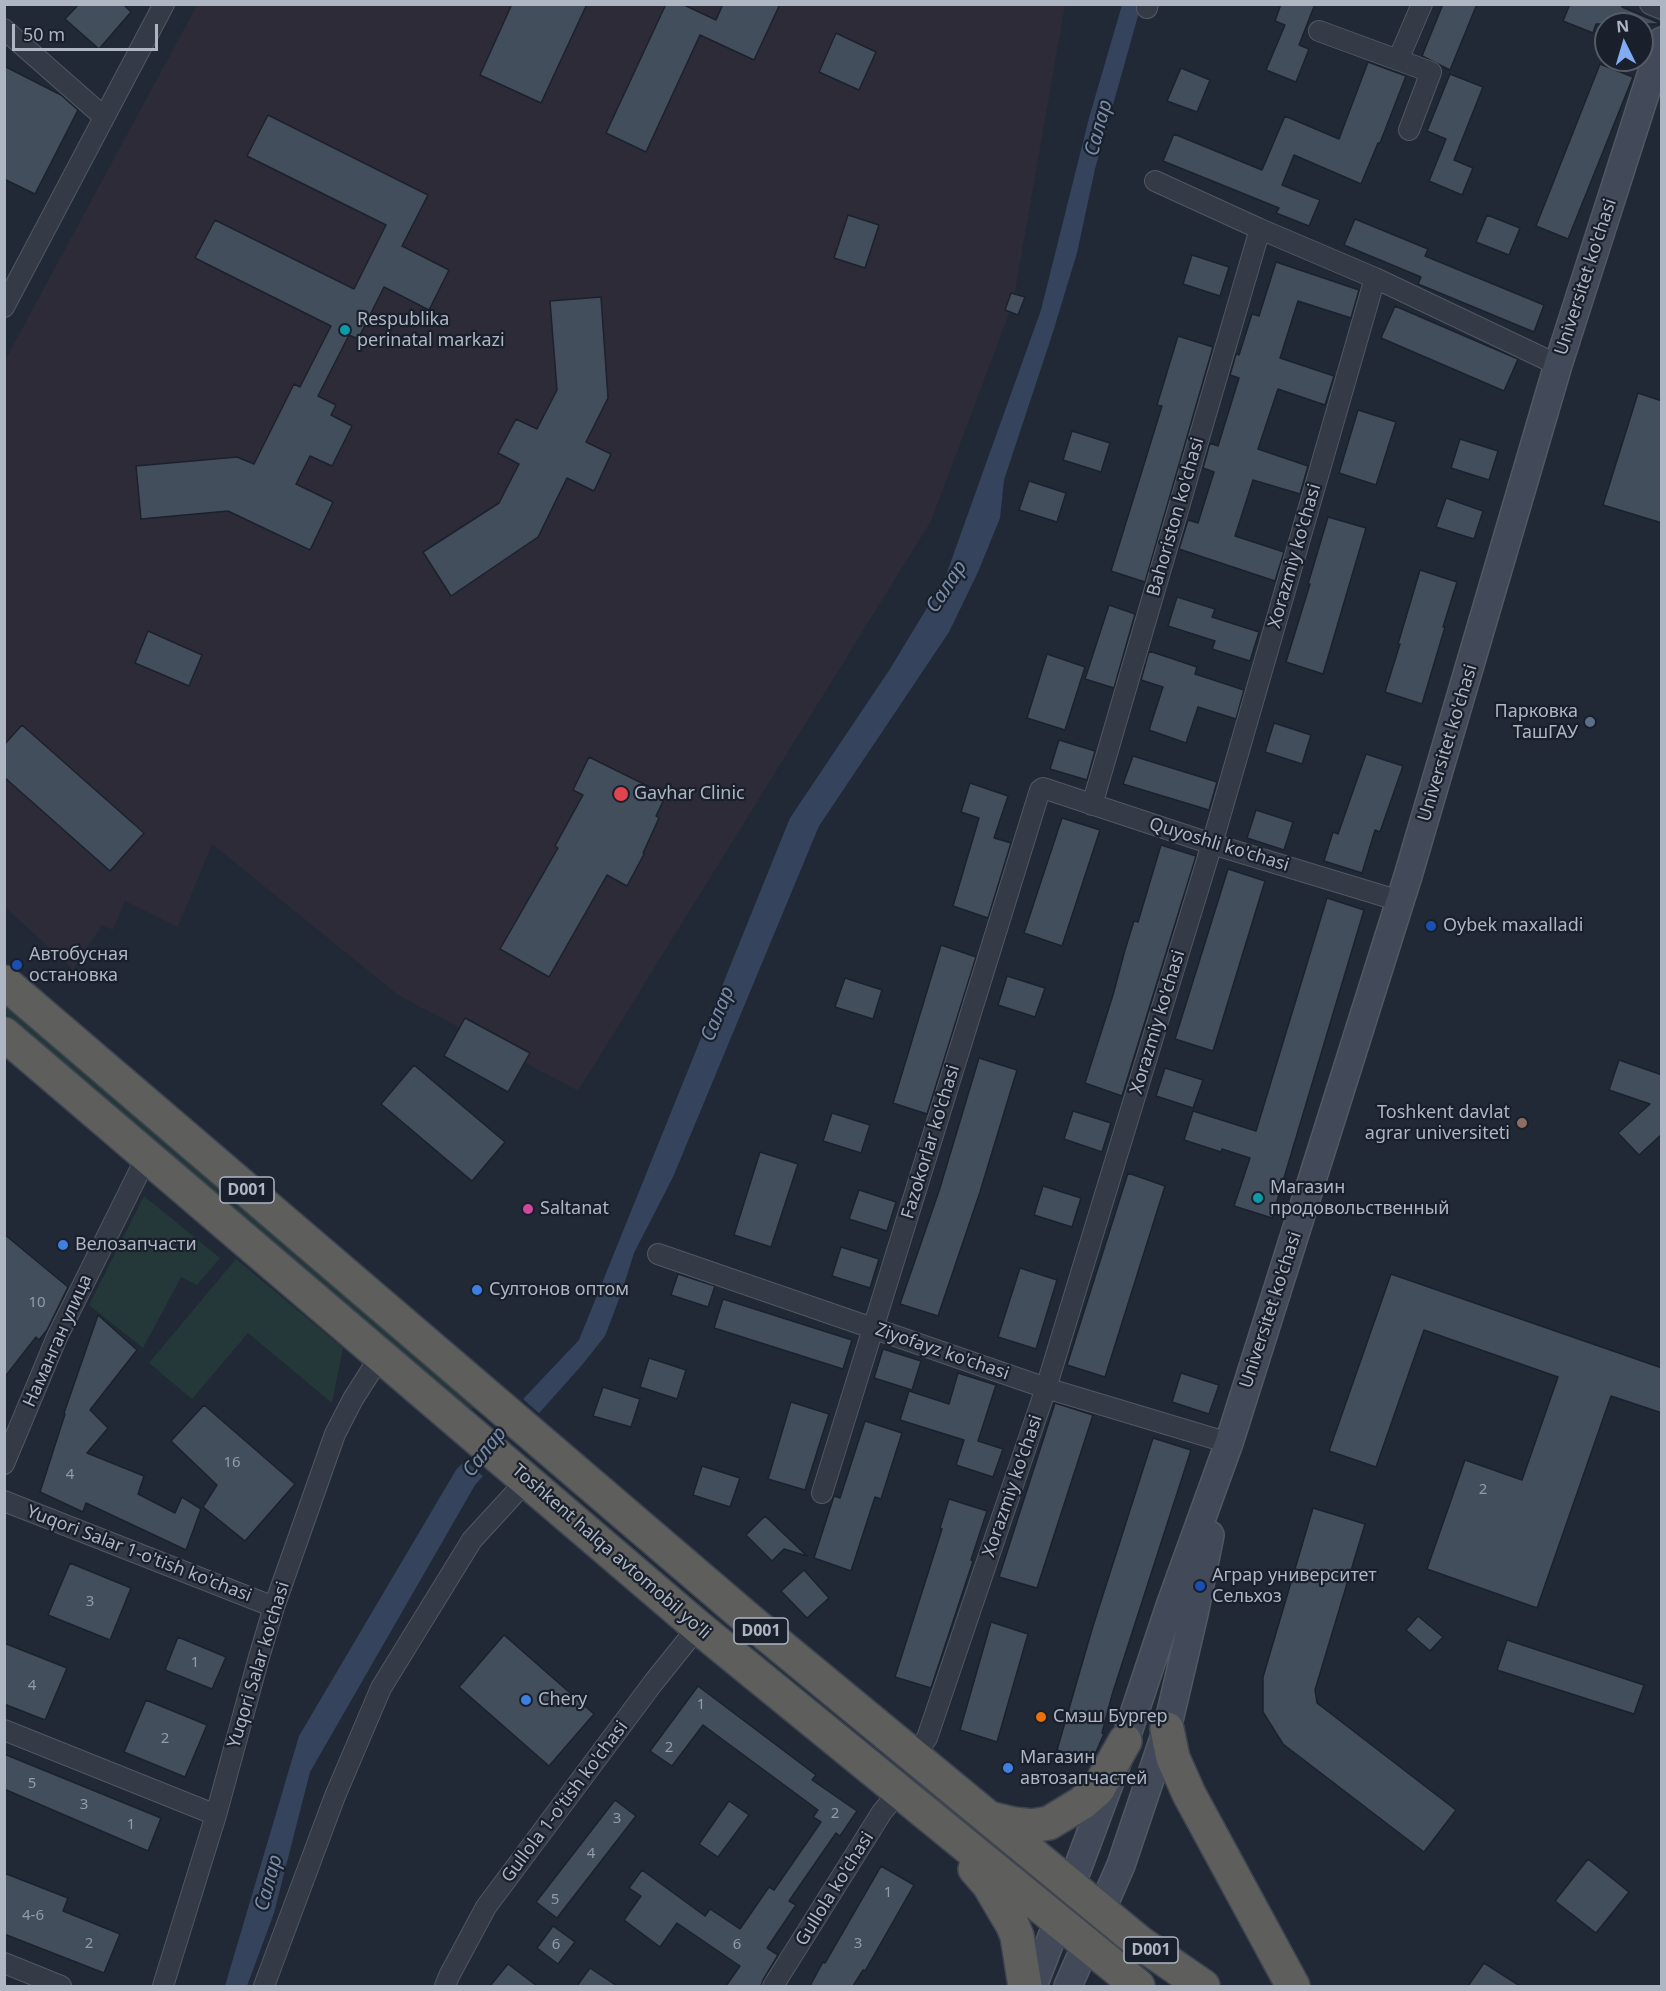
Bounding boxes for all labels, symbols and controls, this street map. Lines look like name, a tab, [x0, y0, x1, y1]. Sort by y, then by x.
scale bar	[15, 12, 160, 50]
north arrow	[1594, 12, 1654, 72]
text: N	[1615, 15, 1630, 38]
text: 50 m	[23, 22, 65, 46]
water label: Салар	[1080, 97, 1118, 159]
street label: Universitet ko'chasi	[1551, 196, 1621, 358]
place label: Respublika perinatal markazi	[357, 309, 505, 352]
marker: Respublika perinatal markazi	[338, 323, 352, 337]
street label: Bahoriston ko'chasi	[1143, 435, 1209, 599]
street label: Xorazmiy ko'chasi	[1264, 481, 1326, 631]
water label: Салар	[921, 557, 973, 617]
street label: Universitet ko'chasi	[1414, 662, 1482, 824]
place label: Парковка ТашГАУ	[1495, 701, 1578, 744]
marker: Парковка ТашГАУ	[1583, 715, 1597, 729]
place label: Gavhar Clinic	[634, 783, 745, 805]
marker: Gavhar Clinic	[612, 785, 630, 803]
street label: Quyoshli ko'chasi	[1146, 813, 1292, 877]
place label: Oybek maxalladi	[1443, 915, 1583, 937]
marker: Oybek maxalladi	[1424, 919, 1438, 933]
place label: Автобусная остановка	[29, 944, 128, 986]
street label: Xorazmiy ko'chasi	[1126, 948, 1190, 1096]
marker: Автобусная остановка	[10, 958, 24, 972]
water label: Салар	[696, 983, 740, 1045]
street label: Fazokorlar ko'chasi	[897, 1062, 965, 1222]
place label: Toshkent davlat agrar universiteti	[1365, 1102, 1510, 1144]
marker: Toshkent davlat agrar universiteti	[1515, 1116, 1529, 1130]
road number: D001	[220, 1177, 274, 1203]
place label: Магазин продовольственный	[1270, 1177, 1449, 1220]
marker: Магазин продовольственный	[1251, 1191, 1265, 1205]
place label: Saltanat	[540, 1198, 609, 1220]
marker: Saltanat	[521, 1202, 535, 1216]
street label: Universitet ko'chasi	[1236, 1229, 1306, 1391]
place label: Велозапчасти	[75, 1234, 197, 1256]
marker: Велозапчасти	[56, 1238, 70, 1252]
street label: Наманган улица	[19, 1271, 97, 1411]
place label: Султонов оптом	[489, 1279, 629, 1301]
marker: Султонов оптом	[470, 1283, 484, 1297]
house number: 10	[28, 1294, 46, 1312]
street label: Ziyofayz ko'chasi	[872, 1319, 1012, 1385]
street label: Xorazmiy ko'chasi	[979, 1412, 1047, 1560]
water label: Салар	[458, 1422, 512, 1482]
house number: 16	[223, 1454, 241, 1472]
street label: Toshkent halqa avtomobil yo'li	[507, 1460, 715, 1644]
house number: 4	[66, 1466, 74, 1484]
house number: 2	[1479, 1481, 1487, 1499]
street label: Yuqori Salar 1-o'tish ko'chasi	[23, 1501, 255, 1607]
place label: Аграр университет Сельхоз	[1212, 1565, 1377, 1608]
street label: Yuqori Salar ko'chasi	[223, 1579, 295, 1751]
marker: Аграр университет Сельхоз	[1193, 1579, 1207, 1593]
house number: 3	[86, 1593, 94, 1611]
road number: D001	[734, 1618, 788, 1644]
house number: 1	[191, 1654, 199, 1672]
house number: 4	[28, 1677, 36, 1695]
place label: Chery	[538, 1689, 587, 1711]
marker: Chery	[519, 1693, 533, 1707]
house number: 1	[697, 1696, 705, 1714]
place label: Смэш Бургер	[1053, 1706, 1168, 1728]
marker: Смэш Бургер	[1034, 1710, 1048, 1724]
street label: Gullola 1-o'tish ko'chasi	[497, 1717, 633, 1887]
house number: 2	[161, 1730, 169, 1748]
house number: 2	[665, 1739, 673, 1757]
place label: Магазин автозапчастей	[1020, 1747, 1147, 1790]
marker: Магазин автозапчастей	[1001, 1761, 1015, 1775]
house number: 5	[28, 1775, 36, 1793]
house number: 3	[80, 1796, 88, 1814]
house number: 2	[831, 1805, 839, 1823]
house number: 3	[613, 1810, 621, 1828]
house number: 1	[127, 1816, 135, 1834]
street label: Gullola ko'chasi	[791, 1828, 879, 1950]
house number: 4	[587, 1845, 595, 1863]
water label: Салар	[250, 1852, 288, 1914]
house number: 1	[884, 1884, 892, 1902]
house number: 5	[551, 1891, 559, 1909]
house number: 4-6	[22, 1907, 44, 1925]
house number: 2	[85, 1935, 93, 1953]
house number: 3	[854, 1935, 862, 1953]
house number: 6	[552, 1936, 560, 1954]
house number: 6	[733, 1936, 741, 1954]
road number: D001	[1124, 1937, 1178, 1963]

